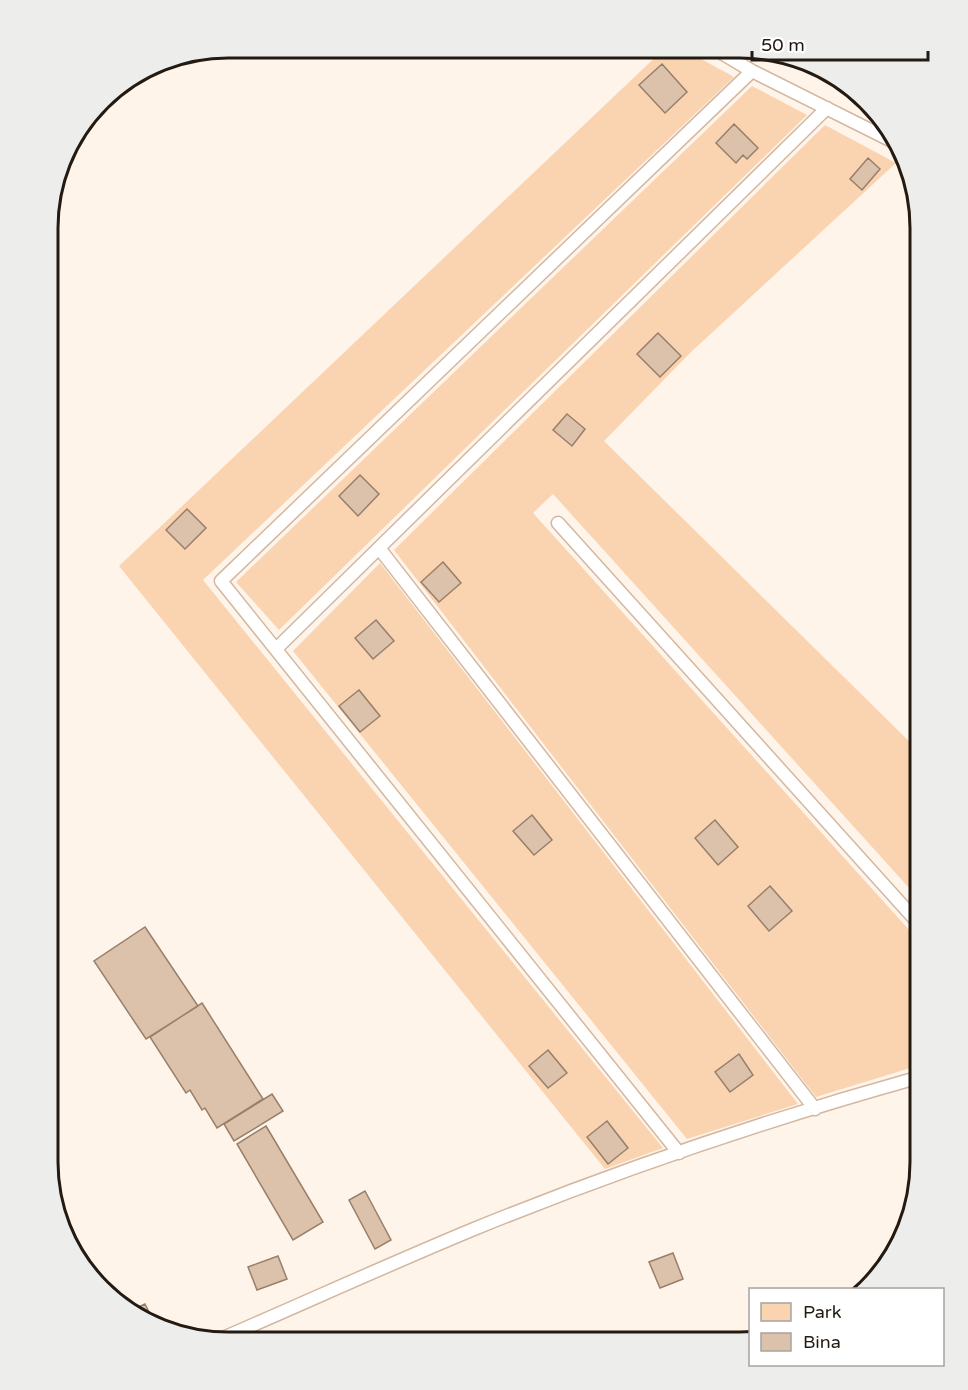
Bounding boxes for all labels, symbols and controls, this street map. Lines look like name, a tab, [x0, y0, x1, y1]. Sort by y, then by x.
scale bar	[752, 24, 928, 62]
text: 50 m	[761, 34, 805, 56]
legend	[749, 1288, 944, 1366]
text: Park	[803, 1301, 842, 1323]
text: Bina	[803, 1331, 841, 1353]

